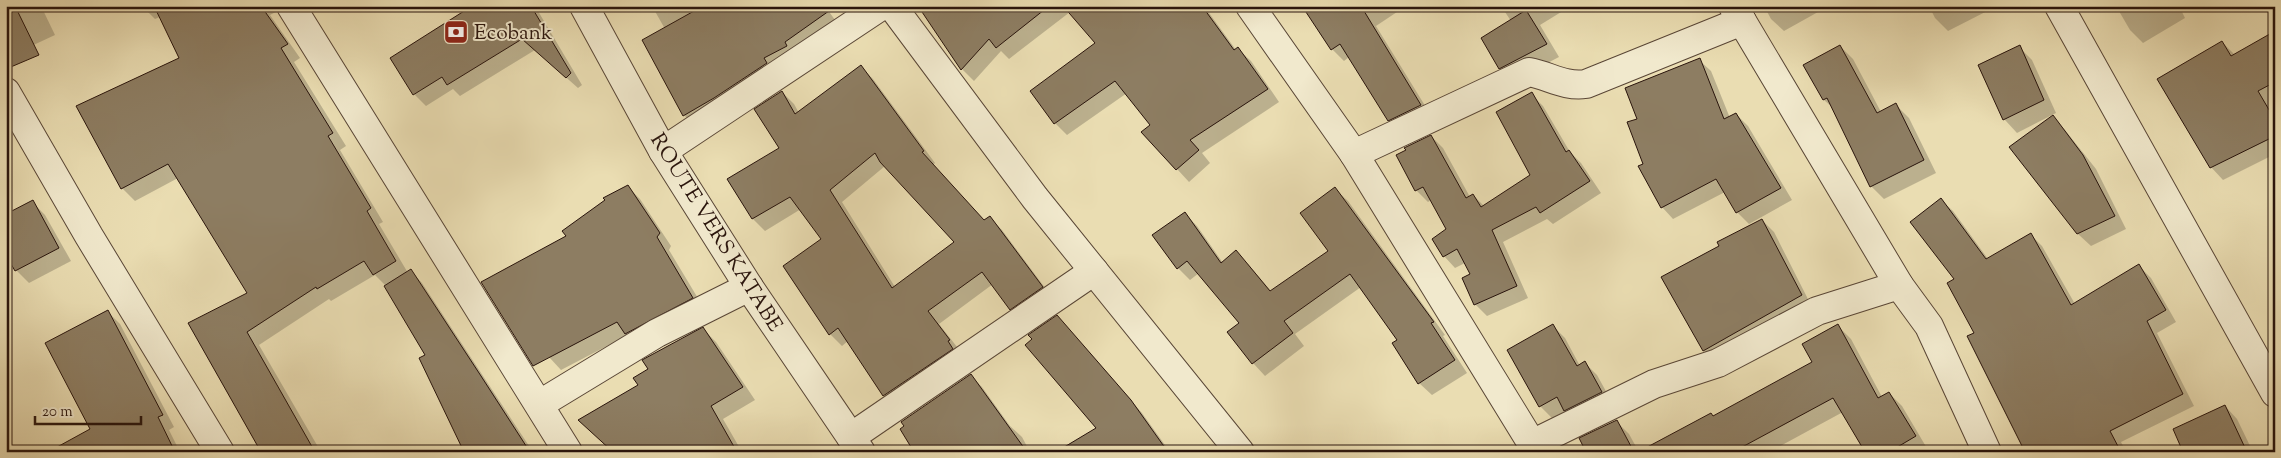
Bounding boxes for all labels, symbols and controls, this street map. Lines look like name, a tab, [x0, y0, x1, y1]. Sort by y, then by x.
bank icon: Ecobank	[443, 19, 469, 45]
place label: Ecobank	[474, 19, 553, 49]
street label: ROUTE VERS KATABE	[642, 128, 789, 338]
scale bar	[35, 393, 141, 425]
text: 20 m	[42, 402, 73, 423]

